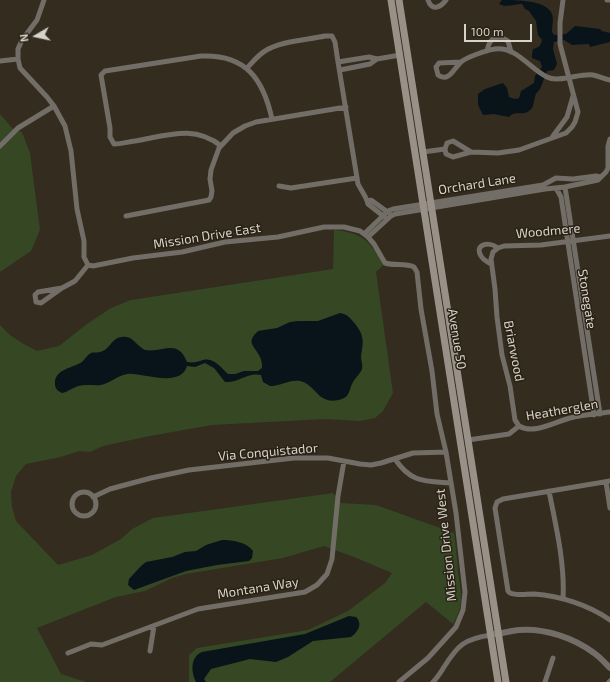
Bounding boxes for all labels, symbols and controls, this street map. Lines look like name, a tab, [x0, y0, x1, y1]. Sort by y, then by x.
north arrow	[16, 16, 56, 56]
scale bar	[466, 16, 534, 42]
text: 100 m	[471, 24, 503, 38]
text: N	[17, 33, 31, 43]
street label: Orchard Lane	[437, 170, 517, 198]
street label: Mission Drive East	[152, 220, 262, 252]
street label: Woodmere	[515, 220, 581, 242]
street label: Stonegate	[575, 268, 599, 330]
street label: Avenue 50	[445, 308, 469, 370]
street label: Briarwood	[500, 319, 528, 383]
street label: Heatherglen	[525, 396, 599, 424]
street label: Via Conquistador	[217, 440, 319, 464]
street label: Mission Drive West	[432, 488, 460, 602]
street label: Montana Way	[216, 574, 300, 602]

